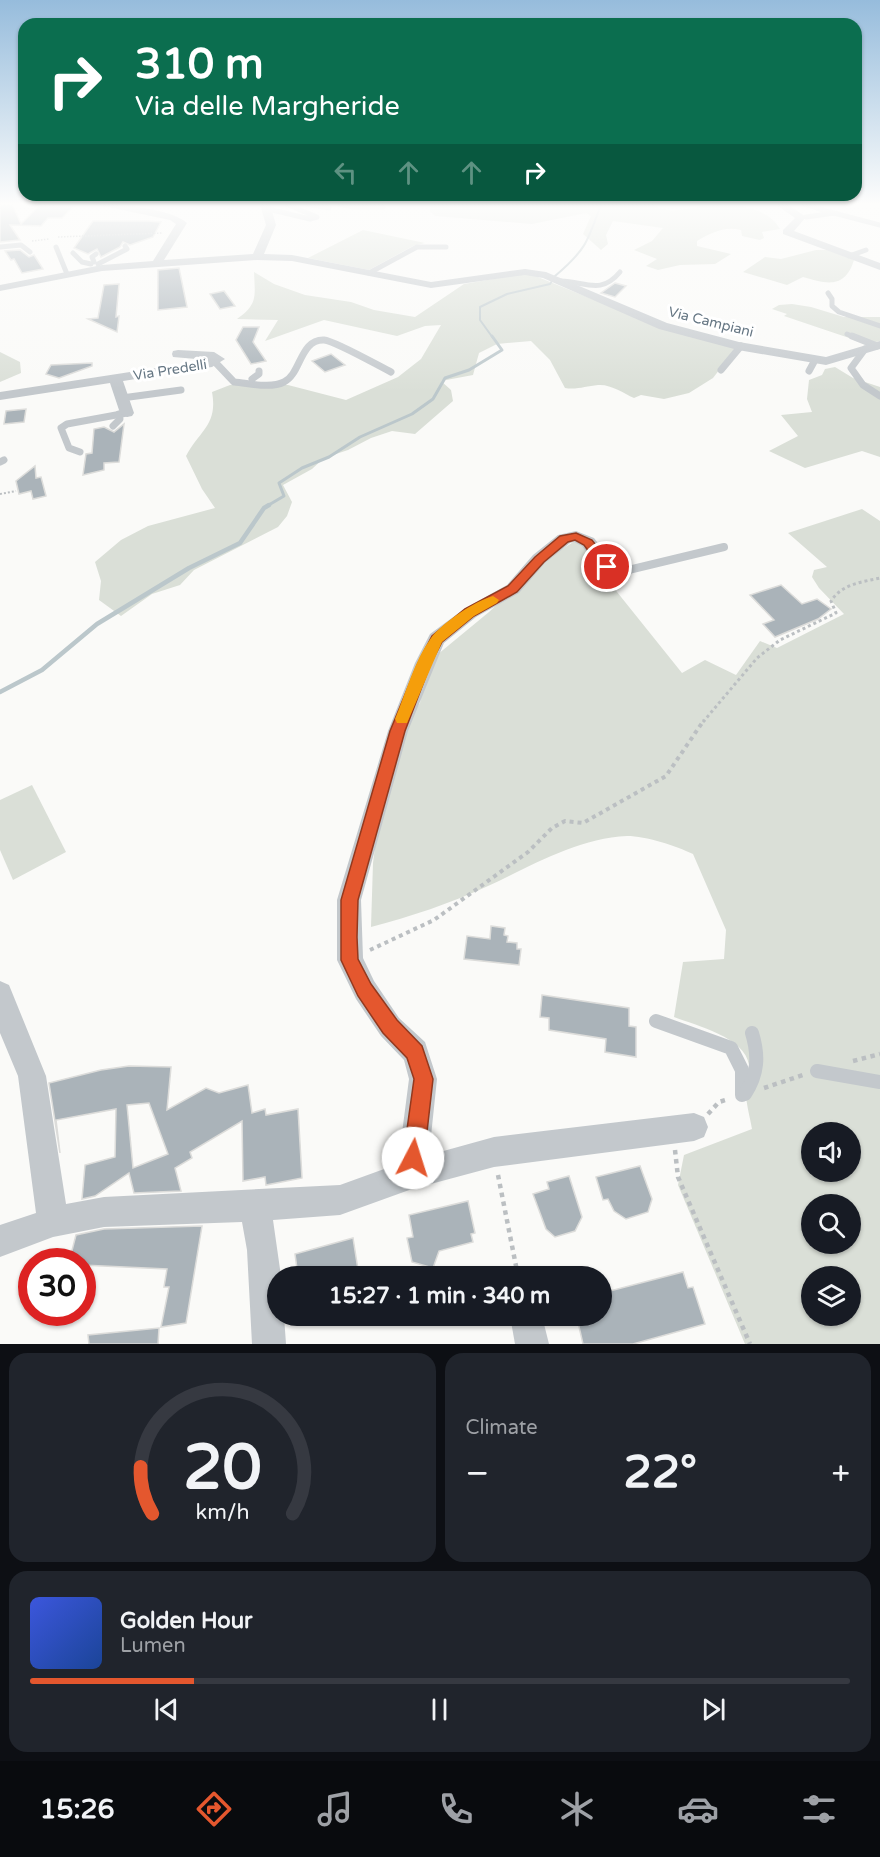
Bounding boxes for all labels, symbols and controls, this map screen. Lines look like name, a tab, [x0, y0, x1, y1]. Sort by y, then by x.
text: 310 m	[135, 39, 264, 90]
icon: right	[36, 42, 114, 120]
text: Via delle Margheride	[135, 90, 400, 123]
icon: left	[329, 156, 362, 189]
icon: ahead	[392, 156, 425, 189]
icon: ahead	[455, 156, 488, 189]
icon: right	[518, 156, 551, 189]
street label: Via Campiani	[667, 303, 755, 341]
street label: Via Predelli	[132, 356, 208, 384]
pin	[581, 541, 632, 592]
icon: arrive	[590, 550, 623, 583]
map controls	[801, 1122, 861, 1326]
button: sound	[801, 1122, 861, 1182]
position arrow	[381, 1126, 445, 1190]
button: search	[801, 1194, 861, 1254]
speed limit sign: 30	[18, 1248, 96, 1326]
button: layers	[801, 1266, 861, 1326]
text: 15:27 · 1 min · 340 m	[329, 1283, 550, 1309]
text: Climate	[466, 1416, 538, 1440]
text: 20	[183, 1431, 261, 1506]
text: 22°	[623, 1446, 697, 1500]
text: −	[466, 1454, 489, 1493]
text: +	[831, 1454, 850, 1493]
text: km/h	[195, 1500, 249, 1526]
text: Golden Hour	[120, 1608, 252, 1634]
text: Lumen	[120, 1634, 186, 1658]
icon: previous	[150, 1693, 183, 1726]
icon: pause	[423, 1693, 456, 1726]
icon: next	[697, 1693, 730, 1726]
icon: directions	[193, 1788, 235, 1830]
icon: music	[314, 1788, 356, 1830]
icon: phone	[435, 1788, 477, 1830]
icon: climate	[556, 1788, 598, 1830]
icon: car	[677, 1788, 719, 1830]
icon: filters	[798, 1788, 840, 1830]
text: 15:26	[40, 1793, 114, 1826]

